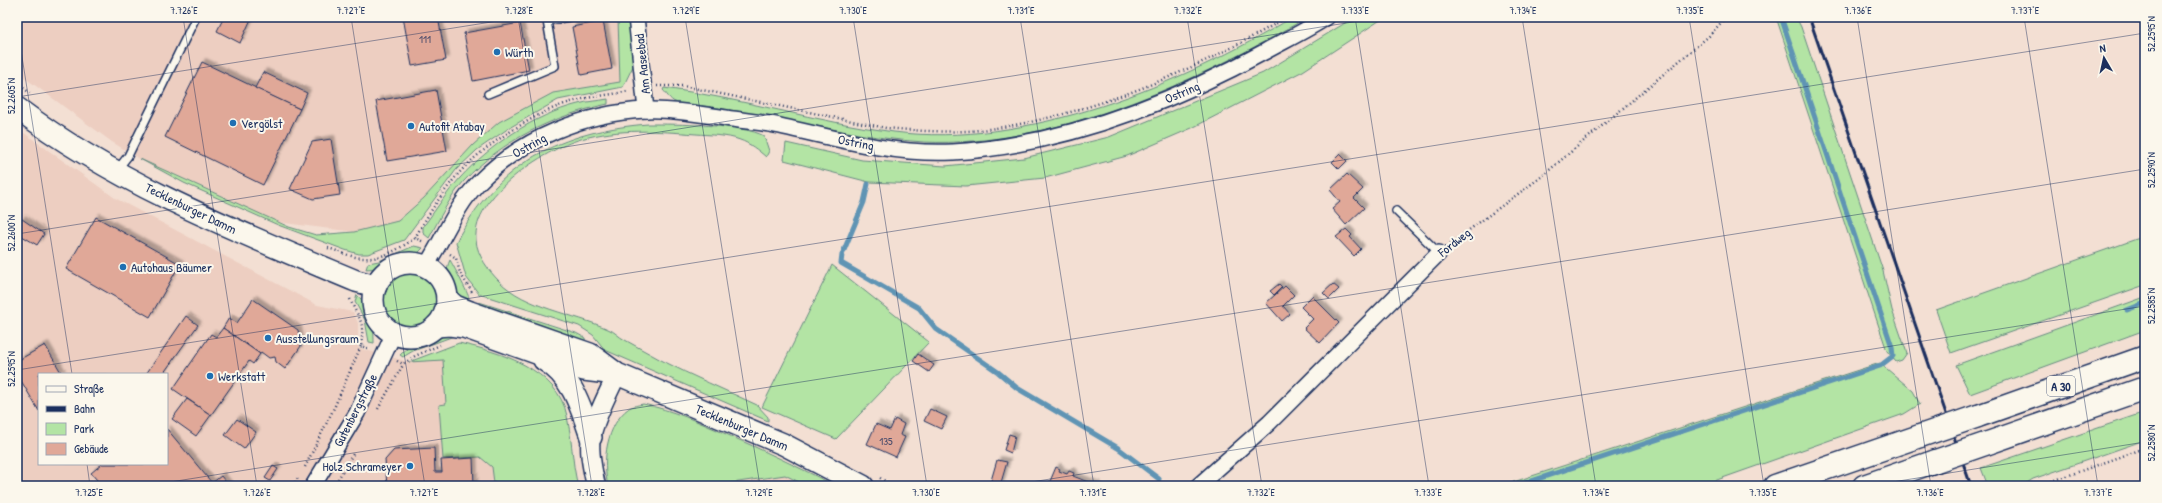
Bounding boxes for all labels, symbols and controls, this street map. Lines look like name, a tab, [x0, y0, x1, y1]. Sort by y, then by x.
text: 7.726°E	[170, 4, 198, 17]
text: 7.727°E	[337, 4, 366, 17]
text: 7.728°E	[505, 4, 533, 17]
text: 7.729°E	[672, 4, 700, 17]
text: 7.730°E	[839, 4, 867, 17]
text: 7.731°E	[1008, 4, 1035, 17]
text: 7.732°E	[1174, 4, 1203, 17]
text: 7.733°E	[1341, 4, 1369, 17]
text: 7.734°E	[1509, 4, 1537, 17]
text: 7.735°E	[1676, 4, 1704, 17]
text: 7.736°E	[1844, 4, 1872, 17]
text: 7.737°E	[2011, 4, 2040, 17]
text: 52.2595°N	[2145, 16, 2158, 52]
house number: 111	[419, 32, 431, 46]
street label: Am Aaseebad	[630, 33, 654, 95]
north arrow	[2084, 38, 2124, 78]
text: N	[2098, 41, 2107, 55]
place label: Würth	[505, 43, 534, 61]
marker: Würth	[492, 47, 502, 57]
street label: Ostring	[1162, 77, 1202, 107]
text: 52.2605°N	[5, 78, 18, 114]
place label: Vergölst	[241, 114, 283, 132]
place label: Autofit Atabay	[419, 117, 485, 135]
marker: Vergölst	[228, 118, 238, 128]
marker: Autofit Atabay	[406, 121, 416, 131]
street label: Ostring	[509, 128, 549, 162]
street label: Ostring	[836, 130, 876, 154]
text: 52.2590°N	[2145, 152, 2158, 188]
street label: Tecklenburger Damm	[142, 178, 240, 238]
text: 52.2600°N	[5, 215, 18, 251]
street label: Fordweg	[1433, 223, 1474, 261]
place label: Autohaus Bäumer	[131, 258, 212, 276]
marker: Autohaus Bäumer	[118, 262, 128, 272]
text: 52.2585°N	[2145, 288, 2158, 324]
place label: Ausstellungsraum	[276, 329, 359, 347]
marker: Ausstellungsraum	[263, 333, 273, 343]
text: 52.2595°N	[5, 351, 18, 387]
place label: Werkstatt	[218, 367, 266, 385]
street label: Gutenbergstraße	[329, 370, 381, 450]
marker: Werkstatt	[205, 371, 215, 381]
legend	[38, 373, 168, 465]
road number: A 30	[2047, 376, 2075, 396]
text: Straße	[74, 380, 104, 397]
street label: Tecklenburger Damm	[693, 399, 792, 455]
text: Bahn	[74, 400, 95, 417]
text: Park	[74, 420, 94, 437]
text: 52.2580°N	[2145, 425, 2158, 461]
house number: 135	[879, 434, 893, 448]
text: Gebäude	[74, 440, 109, 457]
place label: Holz Schrameyer	[322, 457, 402, 475]
marker: Holz Schrameyer	[405, 461, 415, 471]
text: 7.725°E	[75, 486, 103, 499]
text: 7.726°E	[243, 486, 271, 499]
text: 7.727°E	[410, 486, 439, 499]
text: 7.728°E	[577, 486, 605, 499]
text: 7.729°E	[745, 486, 773, 499]
text: 7.730°E	[912, 486, 940, 499]
text: 7.731°E	[1080, 486, 1107, 499]
text: 7.732°E	[1247, 486, 1276, 499]
text: 7.733°E	[1414, 486, 1442, 499]
text: 7.734°E	[1582, 486, 1610, 499]
text: 7.735°E	[1749, 486, 1777, 499]
text: 7.736°E	[1916, 486, 1944, 499]
text: 7.737°E	[2084, 486, 2113, 499]

